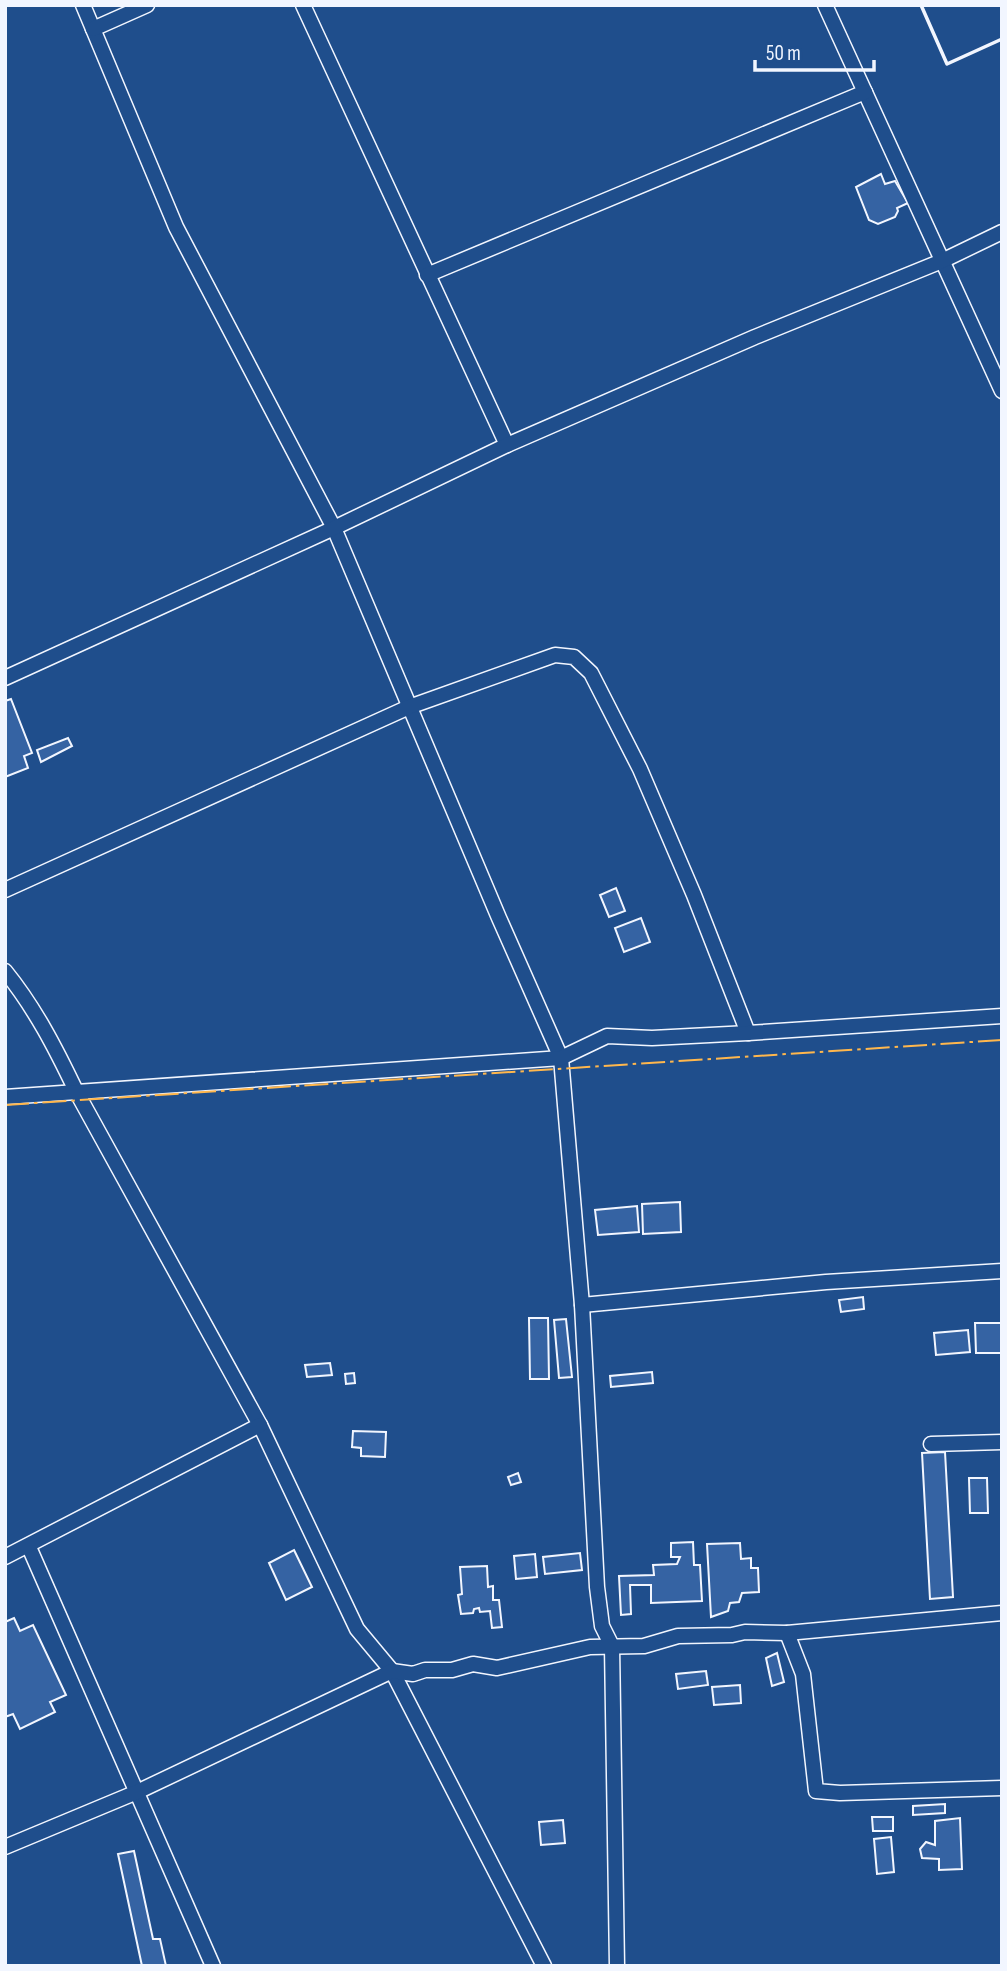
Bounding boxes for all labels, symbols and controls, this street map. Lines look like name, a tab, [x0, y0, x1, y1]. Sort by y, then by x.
scale bar	[755, 28, 874, 72]
text: 50 m	[766, 41, 801, 66]

